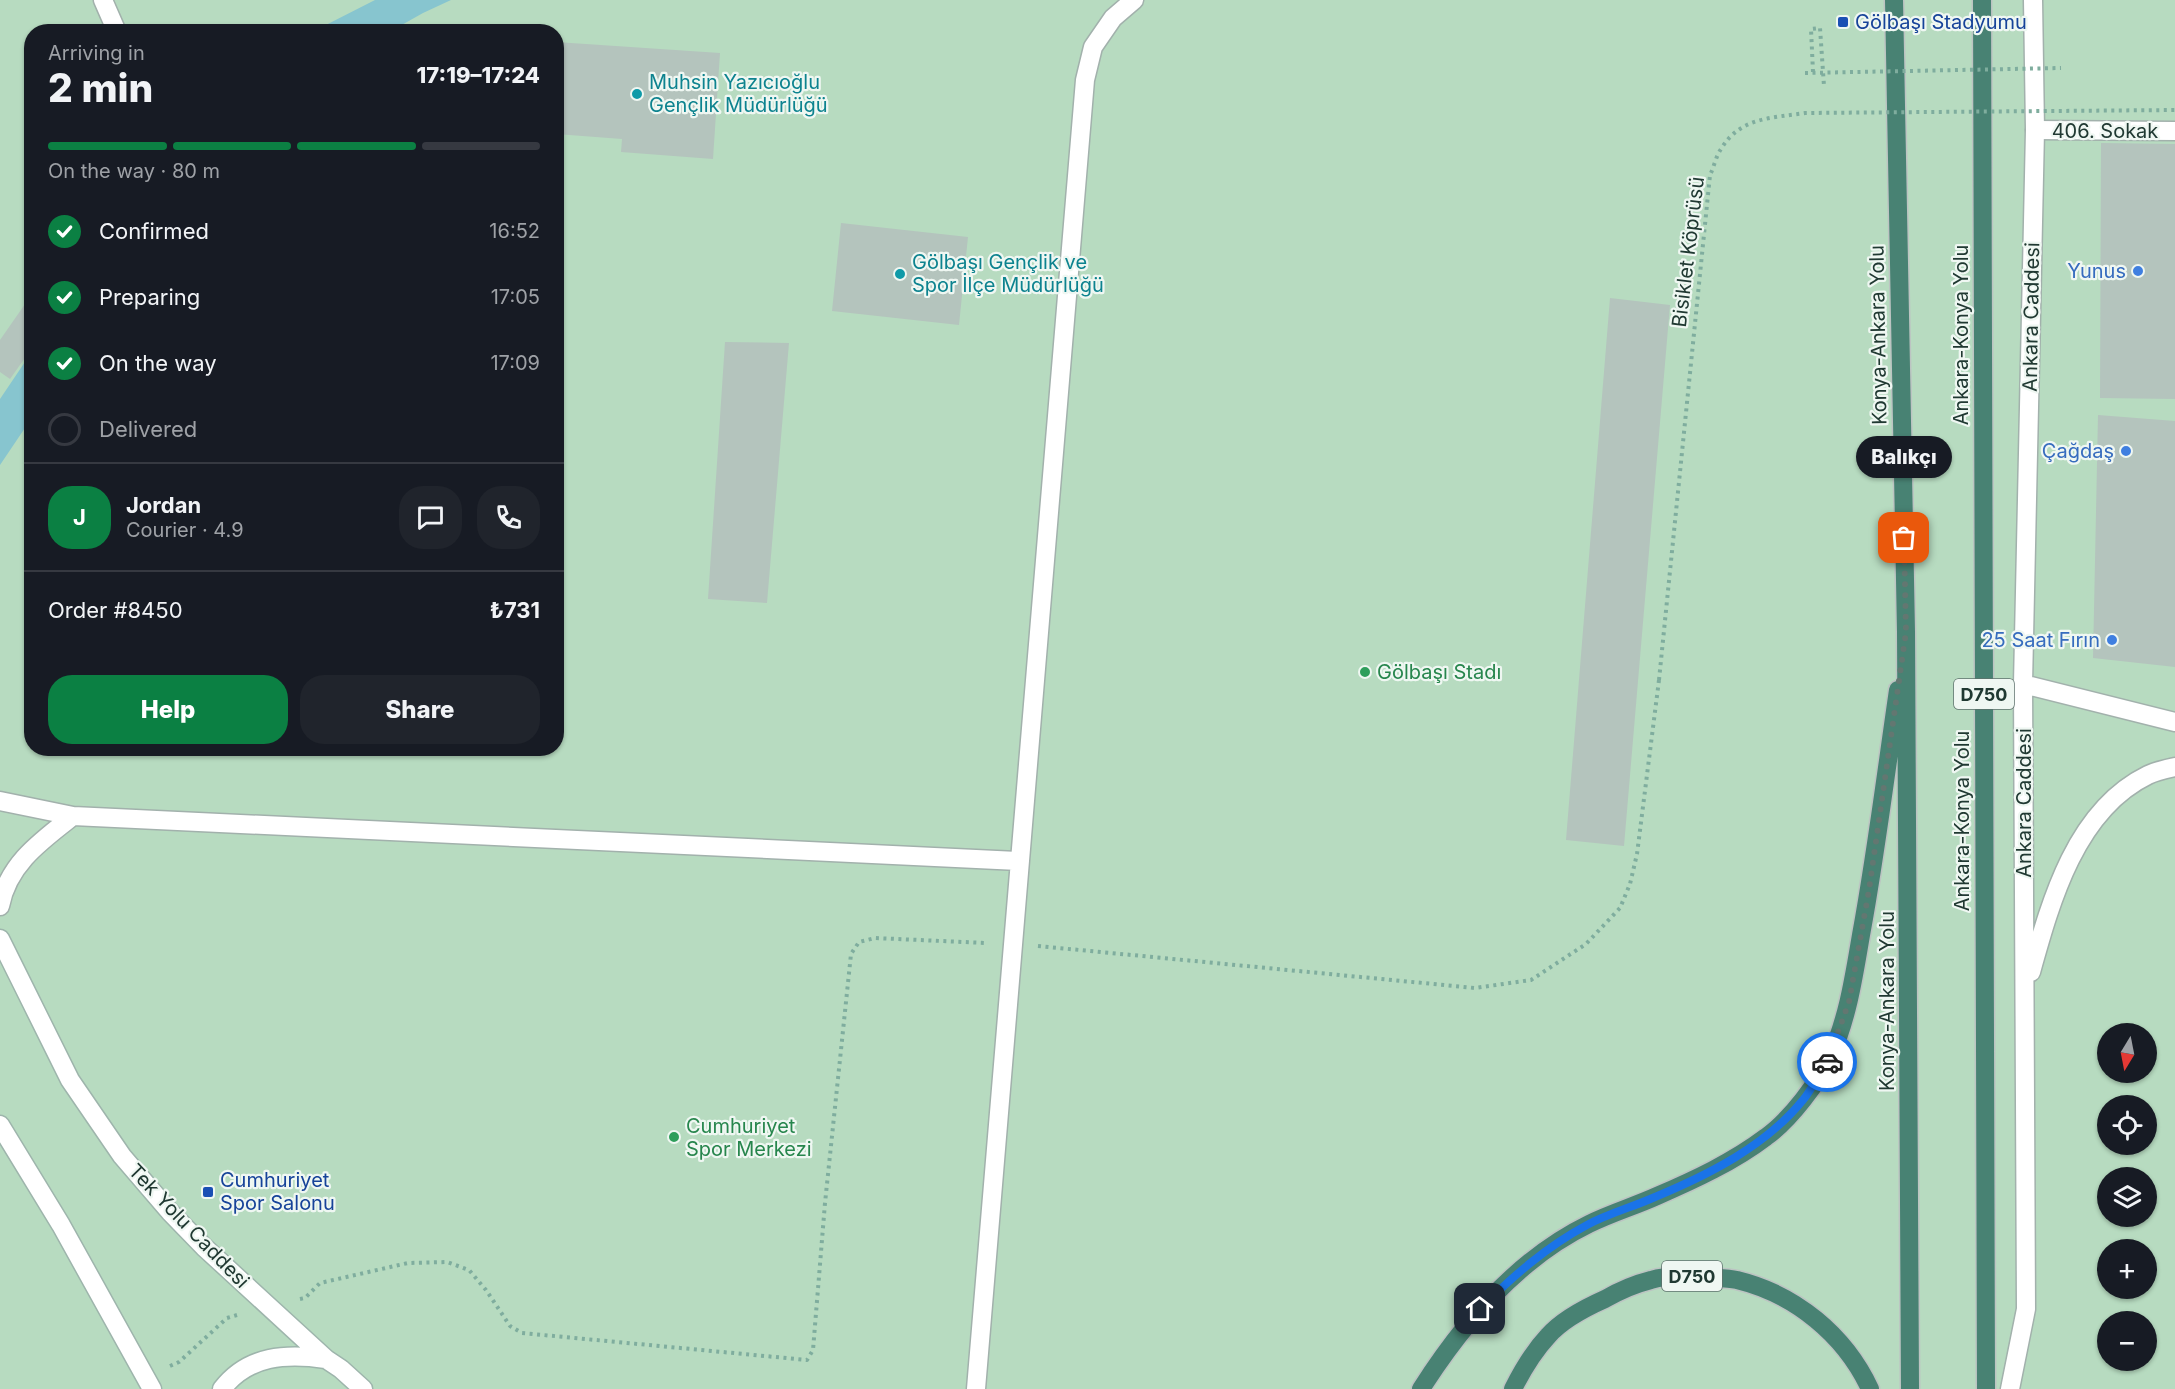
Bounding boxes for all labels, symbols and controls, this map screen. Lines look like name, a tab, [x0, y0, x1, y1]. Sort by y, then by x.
place label: Gölbaşı Stadyumu	[1855, 10, 2027, 34]
marker: Gölbaşı Stadyumu	[1836, 15, 1850, 29]
text: Arriving in	[48, 41, 145, 65]
text: 17:19–17:24	[417, 62, 540, 88]
text: 2 min	[48, 64, 153, 111]
place label: Muhsin Yazıcıoğlu Gençlik Müdürlüğü	[649, 70, 828, 117]
marker: Muhsin Yazıcıoğlu Gençlik Müdürlüğü	[630, 87, 644, 101]
street label: 406. Sokak	[2052, 119, 2158, 143]
text: On the way · 80 m	[48, 159, 220, 183]
street label: Bisiklet Köprüsü	[1667, 175, 1709, 329]
icon: check	[48, 215, 81, 248]
text: Confirmed	[99, 218, 209, 244]
text: 16:52	[489, 219, 540, 243]
street label: Ankara Caddesi	[2018, 242, 2044, 392]
street label: Konya-Ankara Yolu	[1864, 245, 1892, 425]
street label: Ankara-Konya Yolu	[1949, 245, 1973, 425]
place label: Gölbaşı Gençlik ve Spor İlçe Müdürlüğü	[912, 250, 1104, 297]
place label: Yunus	[2067, 259, 2126, 283]
marker: Yunus	[2131, 264, 2145, 278]
marker: Gölbaşı Gençlik ve Spor İlçe Müdürlüğü	[893, 267, 907, 281]
icon: check	[48, 281, 81, 314]
text: Preparing	[99, 284, 200, 310]
text: 17:05	[491, 285, 540, 309]
icon: check	[48, 347, 81, 380]
text: On the way	[99, 350, 217, 376]
text: 17:09	[490, 351, 540, 375]
text: Delivered	[99, 416, 197, 442]
callout: Balıkçı	[1856, 436, 1952, 478]
place label: Çağdaş	[2042, 439, 2114, 463]
marker: Çağdaş	[2119, 444, 2133, 458]
text: Balıkçı	[1871, 445, 1937, 469]
button: chat	[399, 486, 462, 549]
button: phone	[477, 486, 540, 549]
text: Jordan	[126, 492, 201, 518]
text: J	[73, 504, 86, 530]
pin	[1878, 512, 1929, 563]
text: Courier · 4.9	[126, 518, 244, 542]
icon: bag	[1887, 521, 1920, 554]
text: Order #8450	[48, 597, 183, 623]
text: ₺731	[490, 597, 540, 623]
place label: 25 Saat Fırın	[1981, 628, 2100, 652]
marker: 25 Saat Fırın	[2105, 633, 2119, 647]
place label: Gölbaşı Stadı	[1377, 660, 1501, 684]
marker: Gölbaşı Stadı	[1358, 665, 1372, 679]
button: Help	[48, 675, 288, 744]
button: Share	[300, 675, 540, 744]
road number: D750	[1954, 679, 2014, 709]
street label: Ankara Caddesi	[2012, 728, 2036, 878]
street label: Ankara-Konya Yolu	[1950, 731, 1974, 911]
street label: Konya-Ankara Yolu	[1875, 911, 1899, 1091]
north arrow	[2097, 1023, 2157, 1083]
map controls	[2097, 1023, 2157, 1371]
courier	[1797, 1032, 1857, 1092]
icon: car	[1811, 1046, 1844, 1079]
button: locate	[2097, 1095, 2157, 1155]
place label: Cumhuriyet Spor Merkezi	[686, 1114, 812, 1161]
marker: Cumhuriyet Spor Merkezi	[667, 1130, 681, 1144]
street label: Tek Yolu Caddesi	[124, 1159, 254, 1293]
button: layers	[2097, 1167, 2157, 1227]
place label: Cumhuriyet Spor Salonu	[220, 1168, 335, 1215]
marker: Cumhuriyet Spor Salonu	[201, 1185, 215, 1199]
button: +	[2097, 1239, 2157, 1299]
road number: D750	[1662, 1261, 1722, 1291]
pin	[1454, 1283, 1505, 1334]
icon: home	[1463, 1292, 1496, 1325]
button: −	[2097, 1311, 2157, 1371]

